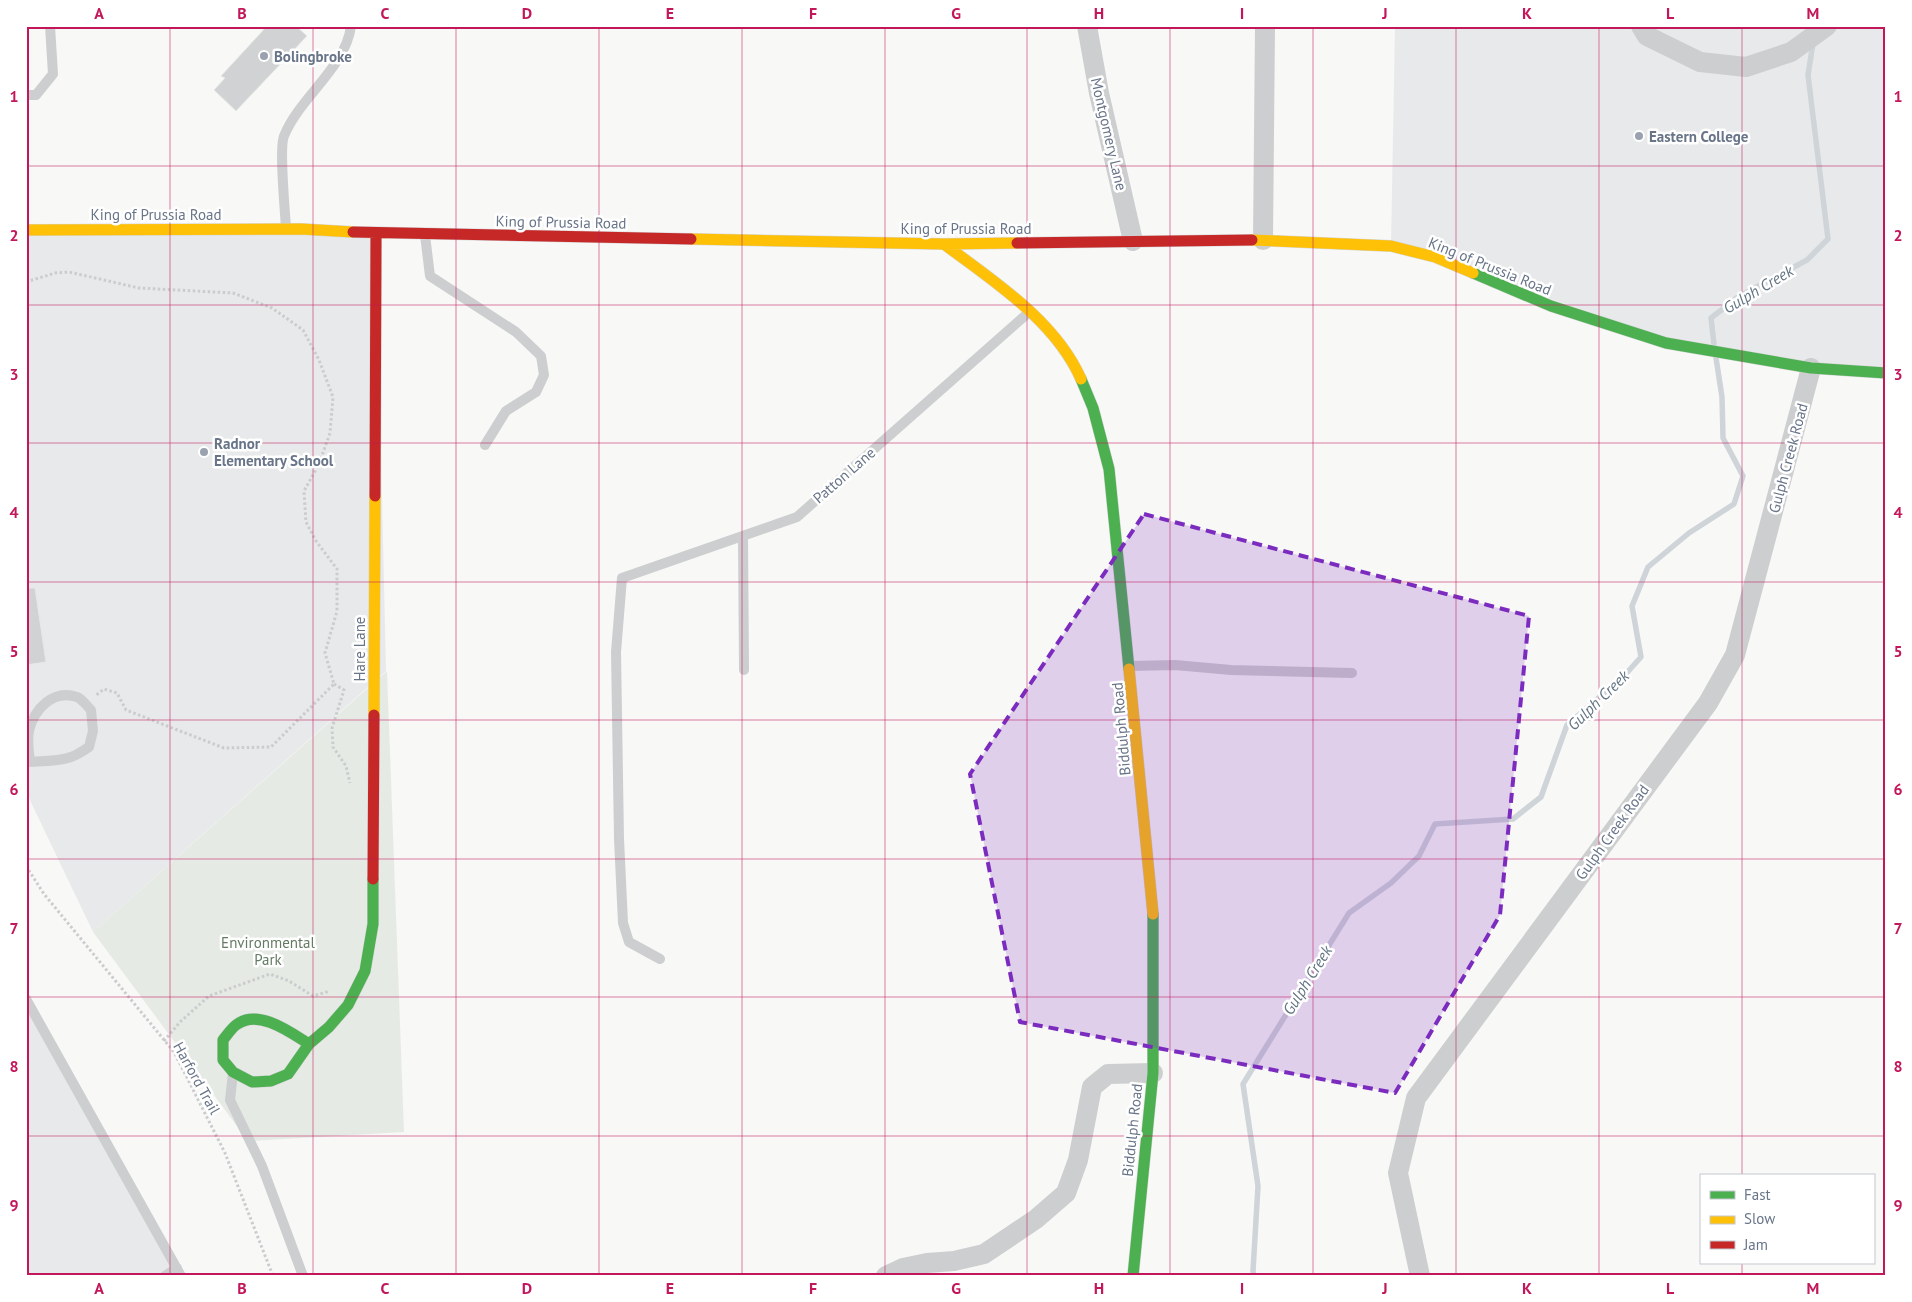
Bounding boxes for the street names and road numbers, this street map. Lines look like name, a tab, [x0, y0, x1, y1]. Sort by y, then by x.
street label: Montgomery Lane	[1087, 76, 1131, 192]
street label: King of Prussia Road	[91, 205, 221, 224]
street label: King of Prussia Road	[495, 211, 627, 233]
street label: King of Prussia Road	[901, 219, 1031, 238]
street label: King of Prussia Road	[1426, 233, 1554, 299]
street label: Gulph Creek Road	[1764, 401, 1812, 515]
street label: Patton Lane	[809, 443, 879, 507]
street label: Hare Lane	[350, 617, 369, 681]
street label: Biddulph Road	[1107, 682, 1135, 776]
street label: Gulph Creek Road	[1571, 781, 1653, 883]
street label: Harford Trail	[169, 1039, 225, 1118]
street label: Biddulph Road	[1118, 1083, 1146, 1177]

